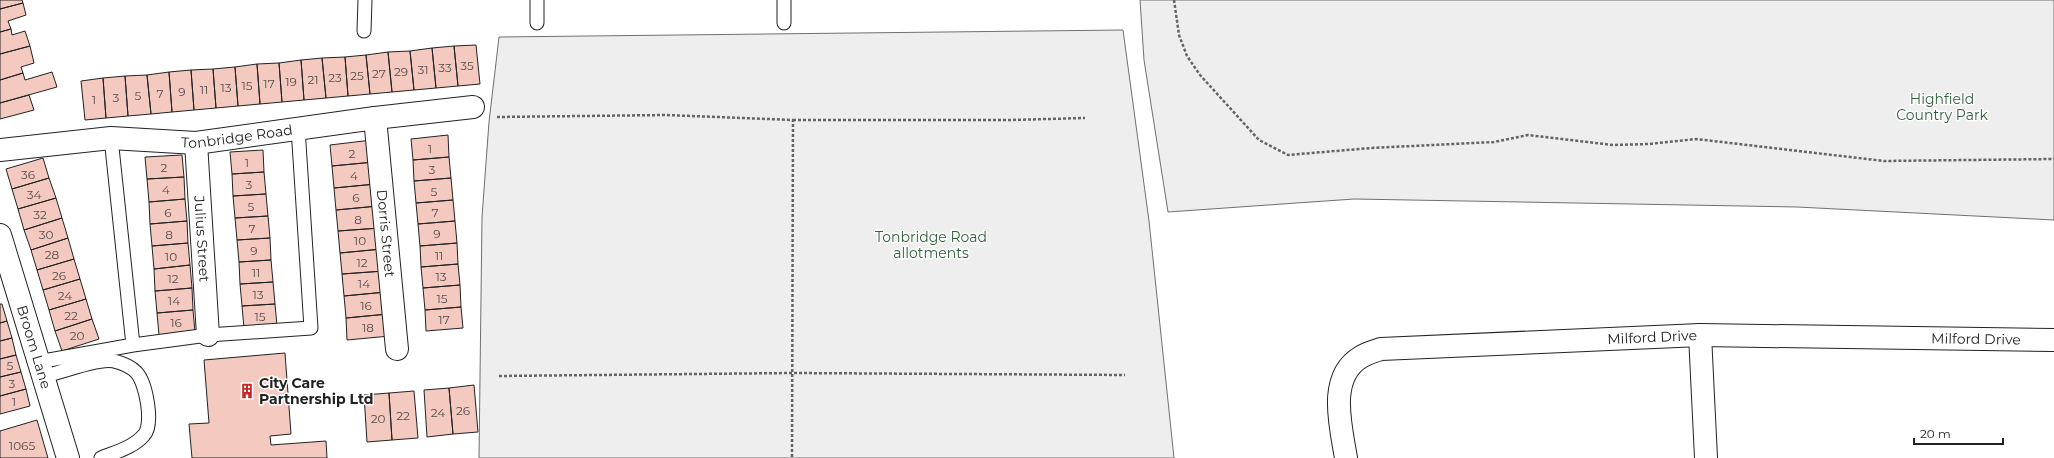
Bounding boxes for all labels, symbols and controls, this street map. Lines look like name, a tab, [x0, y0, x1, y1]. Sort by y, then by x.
house number: 35	[460, 58, 474, 73]
house number: 33	[438, 60, 452, 75]
house number: 31	[417, 62, 429, 77]
house number: 29	[394, 64, 408, 79]
house number: 27	[372, 66, 386, 81]
house number: 25	[350, 68, 364, 83]
house number: 23	[328, 70, 342, 85]
house number: 21	[307, 72, 319, 87]
house number: 19	[285, 74, 297, 89]
house number: 17	[263, 76, 275, 91]
house number: 15	[241, 78, 253, 93]
house number: 13	[220, 80, 232, 95]
house number: 11	[200, 82, 208, 97]
house number: 9	[178, 84, 186, 99]
house number: 7	[156, 86, 164, 101]
house number: 5	[135, 88, 142, 103]
house number: 3	[113, 90, 120, 105]
park label: Highfield Country Park	[1896, 90, 1988, 124]
house number: 1	[92, 92, 96, 107]
street label: Tonbridge Road	[181, 121, 294, 152]
house number: 1	[428, 141, 432, 156]
house number: 2	[349, 146, 356, 161]
house number: 1	[245, 155, 249, 170]
house number: 2	[161, 160, 168, 175]
house number: 3	[429, 162, 436, 177]
house number: 36	[21, 167, 35, 182]
house number: 4	[350, 168, 358, 183]
house number: 3	[246, 177, 253, 192]
house number: 4	[162, 182, 170, 197]
house number: 5	[431, 184, 438, 199]
house number: 34	[27, 187, 41, 202]
street label: Dorris Street	[373, 189, 399, 278]
house number: 6	[352, 190, 360, 205]
street label: Julius Street	[190, 194, 214, 283]
house number: 5	[248, 199, 255, 214]
house number: 6	[164, 205, 172, 220]
house number: 7	[431, 205, 439, 220]
house number: 32	[33, 207, 47, 222]
house number: 8	[354, 212, 362, 227]
house number: 7	[248, 221, 256, 236]
house number: 9	[433, 226, 441, 241]
house number: 30	[39, 227, 53, 242]
house number: 8	[165, 227, 173, 242]
park label: Tonbridge Road allotments	[875, 228, 987, 262]
house number: 10	[354, 233, 366, 248]
house number: 9	[250, 243, 258, 258]
house number: 28	[45, 247, 60, 262]
house number: 11	[435, 248, 443, 263]
house number: 10	[165, 249, 177, 264]
house number: 12	[356, 255, 368, 270]
house number: 11	[252, 265, 260, 280]
house number: 26	[52, 268, 66, 283]
house number: 13	[435, 269, 447, 284]
house number: 12	[167, 271, 179, 286]
house number: 14	[358, 276, 370, 291]
house number: 13	[252, 287, 264, 302]
house number: 24	[58, 288, 72, 303]
house number: 15	[436, 291, 448, 306]
house number: 14	[168, 293, 180, 308]
house number: 16	[360, 298, 372, 313]
street label: Broom Lane	[13, 303, 55, 391]
house number: 22	[64, 308, 78, 323]
house number: 15	[254, 309, 266, 324]
house number: 17	[438, 312, 450, 327]
house number: 16	[170, 315, 182, 330]
house number: 18	[362, 320, 374, 335]
street label: Milford Drive	[1607, 326, 1697, 348]
house number: 20	[70, 328, 84, 343]
street label: Milford Drive	[1931, 329, 2021, 349]
house number: 5	[7, 358, 14, 373]
place label: City Care Partnership Ltd	[259, 374, 373, 408]
house number: 3	[9, 376, 16, 391]
building icon: City Care Partnership Ltd	[238, 382, 256, 400]
house number: 1	[12, 394, 16, 409]
house number: 26	[456, 403, 470, 418]
house number: 24	[431, 405, 445, 420]
house number: 22	[396, 408, 410, 423]
house number: 20	[371, 411, 385, 426]
scale bar	[1914, 420, 2003, 446]
text: 20 m	[1920, 426, 1951, 441]
house number: 1065	[9, 438, 35, 453]

